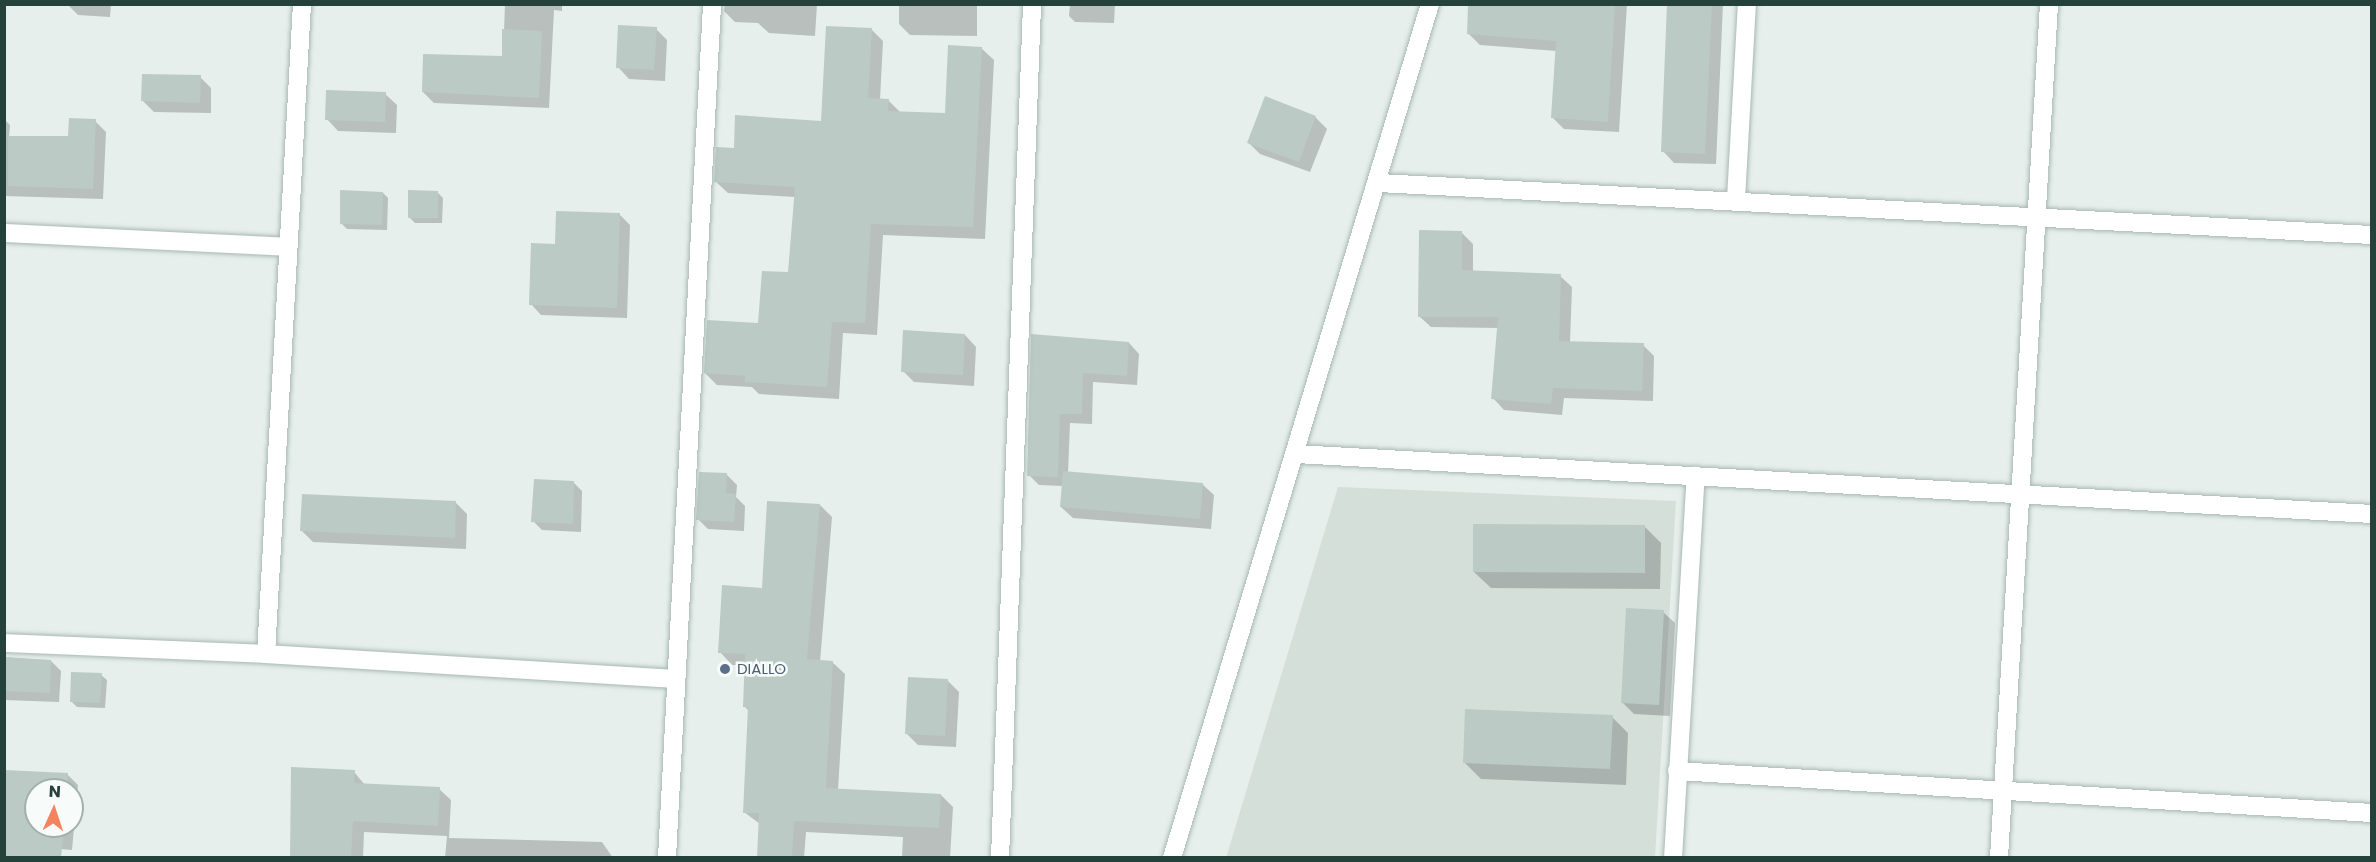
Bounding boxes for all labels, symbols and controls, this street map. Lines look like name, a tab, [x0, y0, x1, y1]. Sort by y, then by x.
place label: DIALLO	[737, 660, 786, 678]
marker: DIALLO	[718, 662, 732, 676]
north arrow	[24, 778, 84, 838]
text: N	[48, 780, 61, 803]

